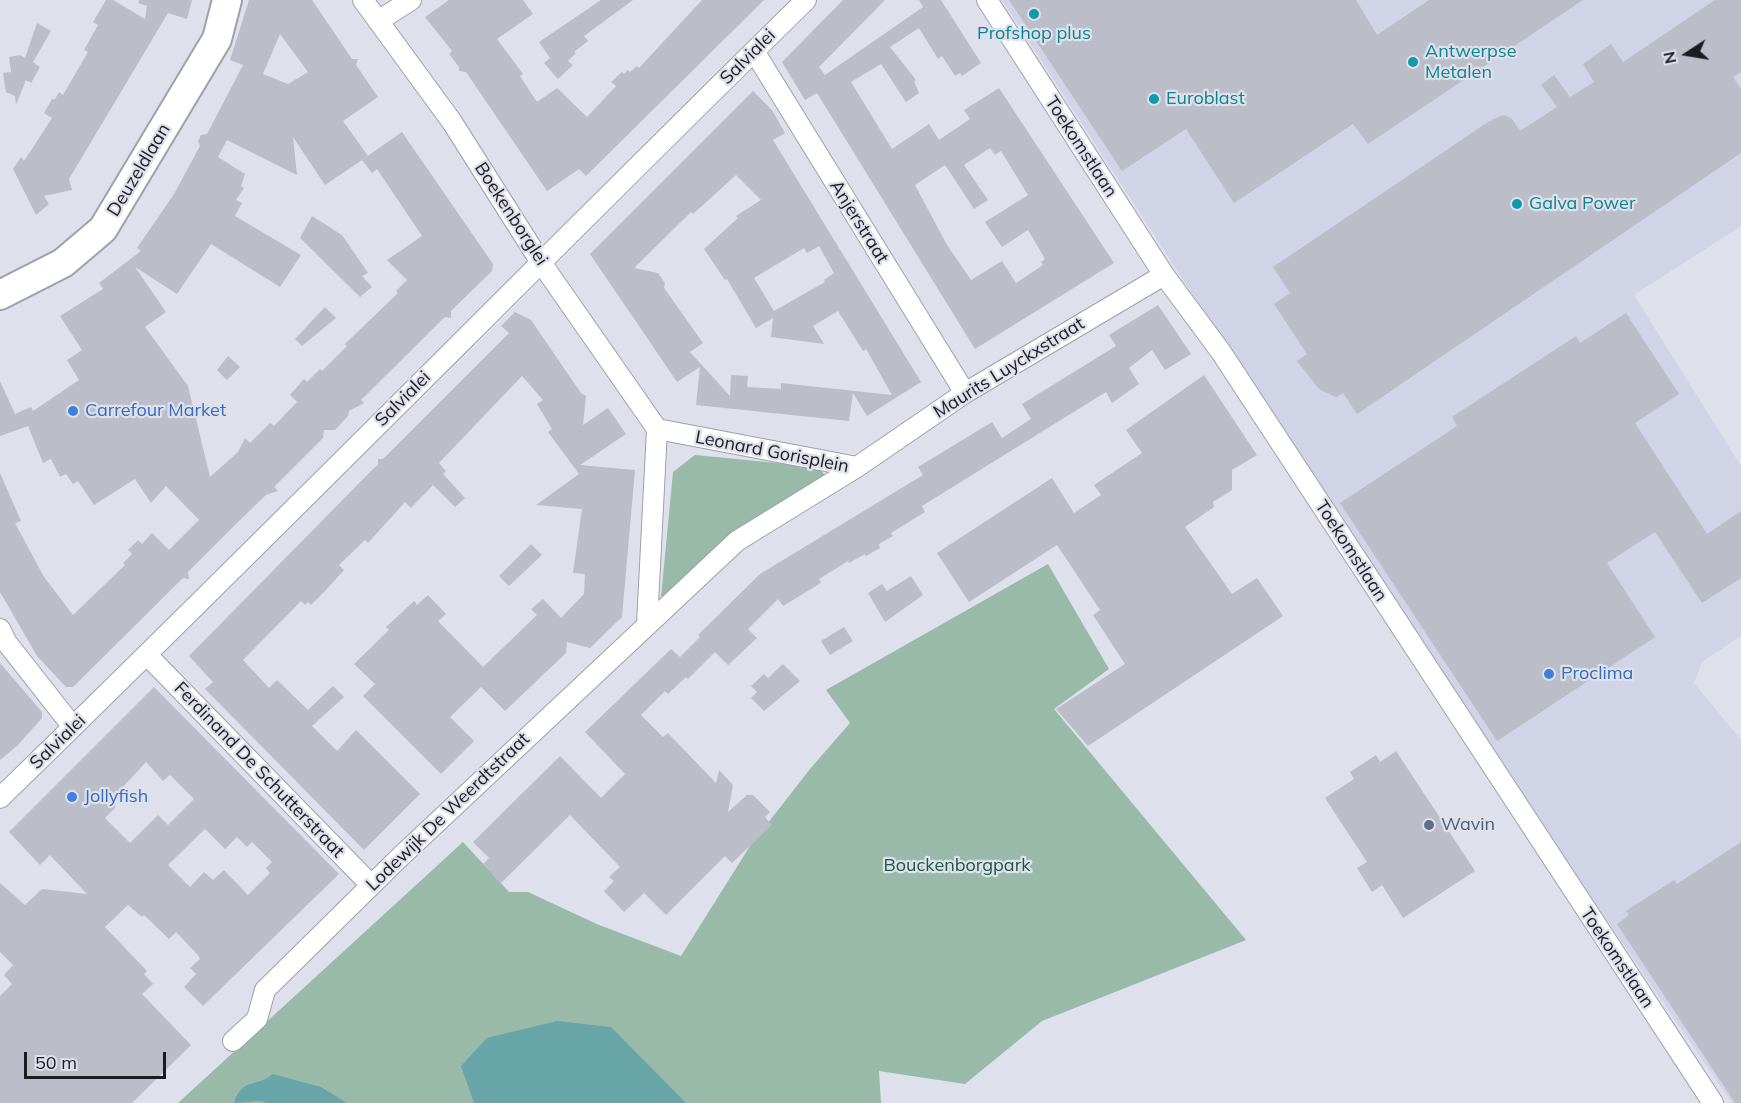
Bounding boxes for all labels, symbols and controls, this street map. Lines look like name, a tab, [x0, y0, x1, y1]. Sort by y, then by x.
marker: Profshop plus	[1027, 7, 1041, 21]
place label: Profshop plus	[977, 23, 1091, 45]
north arrow	[1657, 24, 1717, 84]
street label: Salvialei	[716, 25, 780, 89]
place label: Antwerpse Metalen	[1425, 41, 1517, 84]
text: N	[1658, 50, 1680, 66]
marker: Antwerpse Metalen	[1406, 55, 1420, 69]
place label: Euroblast	[1166, 88, 1245, 110]
street label: Toekomstlaan	[1040, 92, 1122, 202]
marker: Euroblast	[1147, 92, 1161, 106]
street label: Deuzeldlaan	[103, 120, 175, 220]
street label: Boekenborglei	[470, 158, 552, 270]
street label: Anjerstraat	[825, 177, 893, 267]
place label: Galva Power	[1529, 193, 1635, 215]
marker: Galva Power	[1510, 197, 1524, 211]
street label: Maurits Luyckxstraat	[930, 313, 1088, 423]
street label: Salvialei	[371, 367, 435, 431]
place label: Carrefour Market	[85, 400, 226, 422]
marker: Carrefour Market	[66, 404, 80, 418]
street label: Leonard Gorisplein	[693, 427, 851, 477]
street label: Toekomstlaan	[1310, 496, 1392, 606]
place label: Proclima	[1561, 663, 1633, 685]
marker: Proclima	[1542, 667, 1556, 681]
street label: Ferdinand De Schutterstraat	[169, 678, 349, 862]
street label: Salvialei	[26, 710, 90, 774]
street label: Lodewijk De Weerdtstraat	[362, 728, 534, 896]
place label: Jollyfish	[84, 786, 148, 808]
marker: Jollyfish	[65, 790, 79, 804]
place label: Wavin	[1441, 814, 1495, 836]
marker: Wavin	[1422, 818, 1436, 832]
park label: Bouckenborgpark	[884, 855, 1030, 877]
street label: Toekomstlaan	[1576, 904, 1658, 1012]
scale bar	[27, 1040, 170, 1078]
text: 50 m	[35, 1051, 77, 1074]

